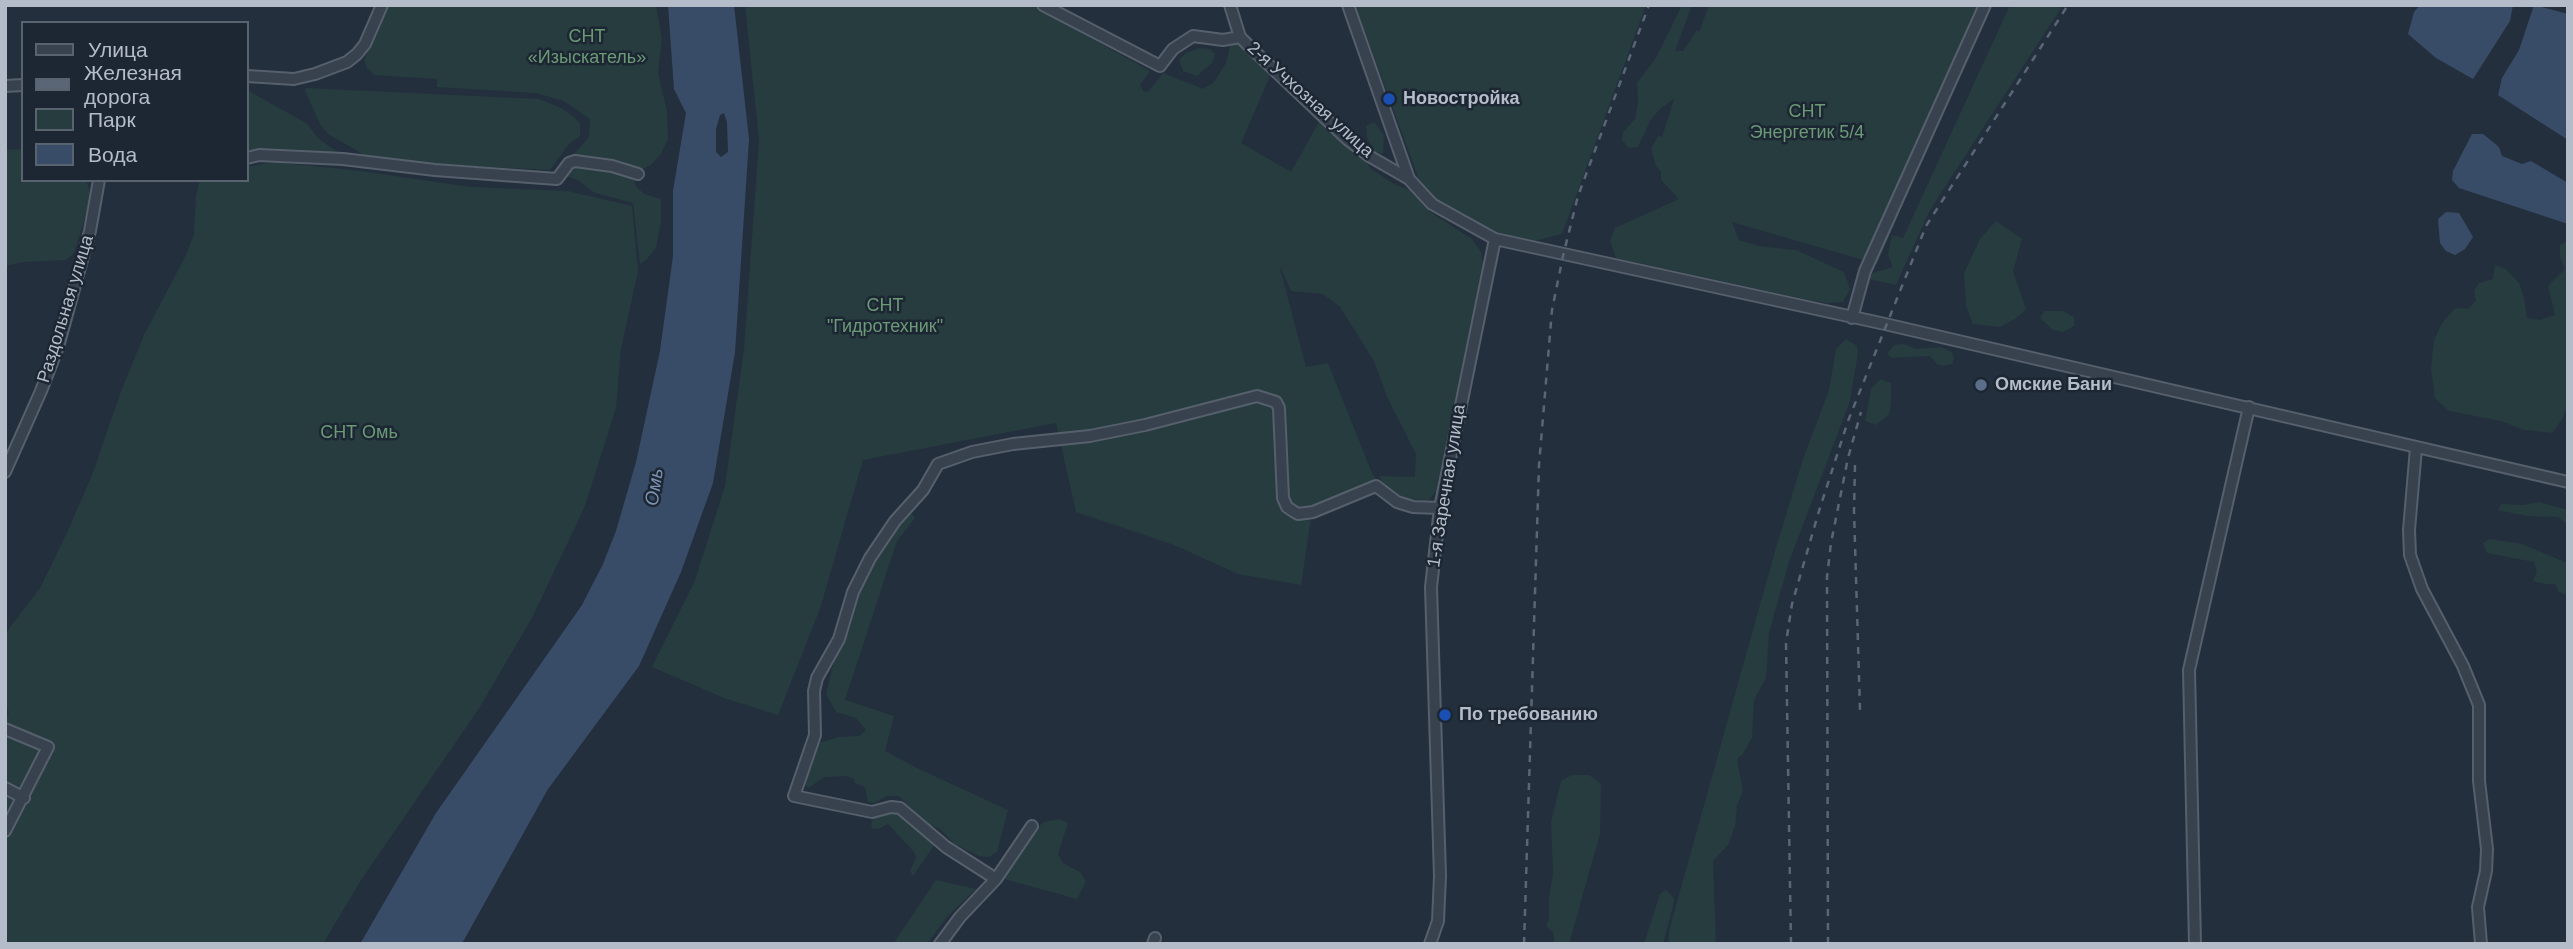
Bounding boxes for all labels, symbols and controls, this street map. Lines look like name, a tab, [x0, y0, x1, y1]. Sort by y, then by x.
legend	[21, 21, 248, 182]
park label: СНТ «Изыскатель»	[528, 26, 646, 68]
text: Улица	[88, 38, 148, 61]
street label: 2-я Учхозная улица	[1242, 38, 1378, 162]
text: Железная дорога	[84, 61, 182, 108]
place label: Новостройка	[1403, 88, 1519, 110]
marker: Новостройка	[1381, 91, 1397, 107]
park label: СНТ Энергетик 5/4	[1750, 101, 1864, 144]
text: Парк	[88, 108, 136, 131]
text: Вода	[88, 143, 137, 166]
street label: Раздольная улица	[33, 233, 99, 385]
park label: СНТ "Гидротехник"	[827, 295, 943, 338]
place label: Омские Бани	[1995, 374, 2112, 396]
marker: Омские Бани	[1973, 377, 1989, 393]
street label: 1-я Заречная улица	[1423, 403, 1471, 569]
park label: СНТ Омь	[320, 422, 398, 444]
water label: Омь	[641, 467, 669, 507]
place label: По требованию	[1459, 704, 1598, 726]
marker: По требованию	[1437, 707, 1453, 723]

